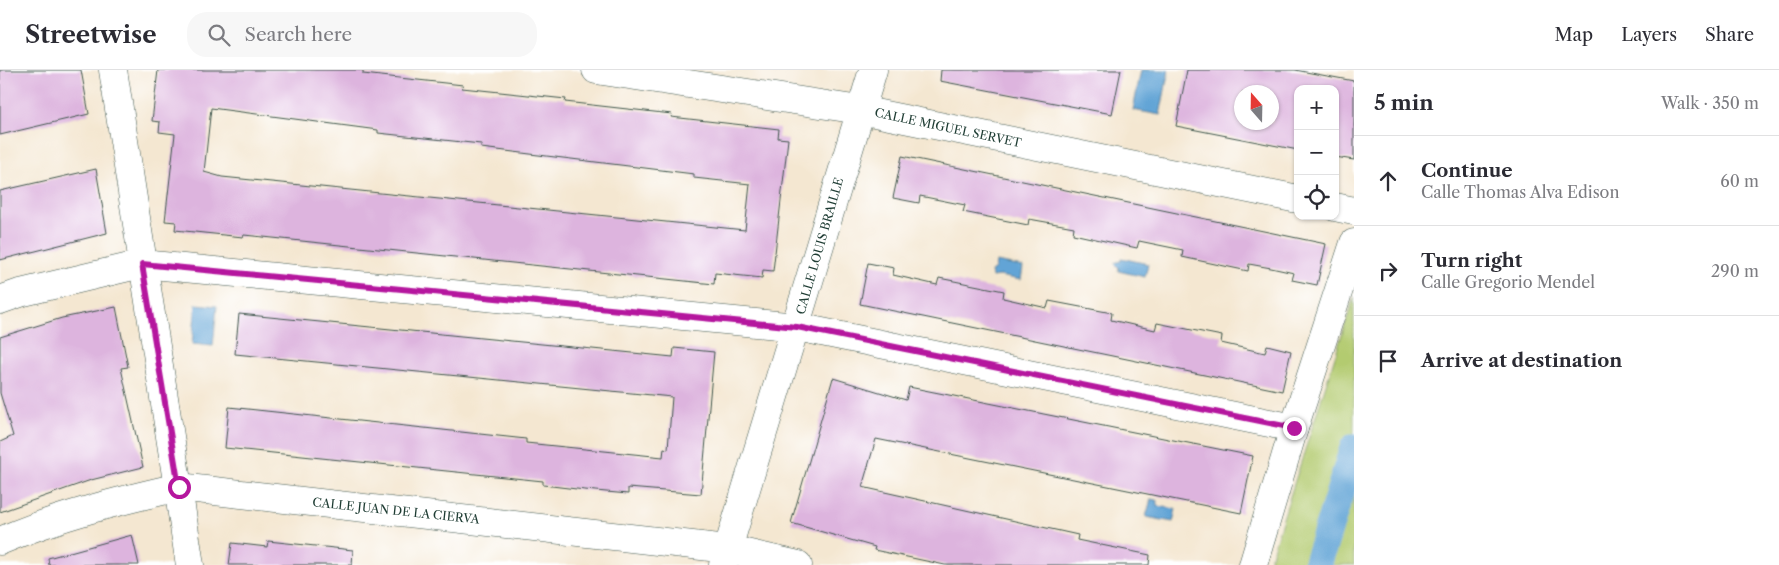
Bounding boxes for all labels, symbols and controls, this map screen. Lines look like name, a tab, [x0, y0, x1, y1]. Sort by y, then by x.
search box	[187, 12, 537, 57]
text: Streetwise	[25, 20, 157, 49]
icon: search	[205, 21, 233, 49]
text: Search here	[245, 23, 352, 46]
text: Map	[1555, 24, 1593, 46]
text: Layers	[1621, 24, 1677, 46]
text: Share	[1705, 24, 1754, 46]
north arrow	[1234, 85, 1279, 130]
map controls	[1294, 85, 1339, 220]
button: +	[1294, 85, 1339, 130]
text: 5 min	[1374, 90, 1434, 115]
text: Walk · 350 m	[1661, 93, 1759, 113]
street label: CALLE MIGUEL SERVET	[873, 105, 1023, 150]
button: −	[1294, 130, 1339, 175]
text: Continue	[1421, 159, 1513, 182]
icon: ahead	[1374, 167, 1402, 195]
text: 60 m	[1720, 171, 1759, 191]
button: locate	[1294, 175, 1339, 220]
street label: CALLE LOUIS BRAILLE	[793, 176, 846, 316]
text: Calle Thomas Alva Edison	[1421, 182, 1619, 202]
text: Turn right	[1421, 249, 1522, 272]
icon: right	[1374, 257, 1402, 285]
text: 290 m	[1711, 261, 1759, 281]
text: Calle Gregorio Mendel	[1421, 272, 1595, 292]
icon: arrive	[1374, 347, 1402, 375]
text: Arrive at destination	[1421, 349, 1622, 372]
route end	[1283, 417, 1306, 440]
route start	[168, 476, 191, 499]
street label: CALLE JUAN DE LA CIERVA	[312, 494, 482, 527]

